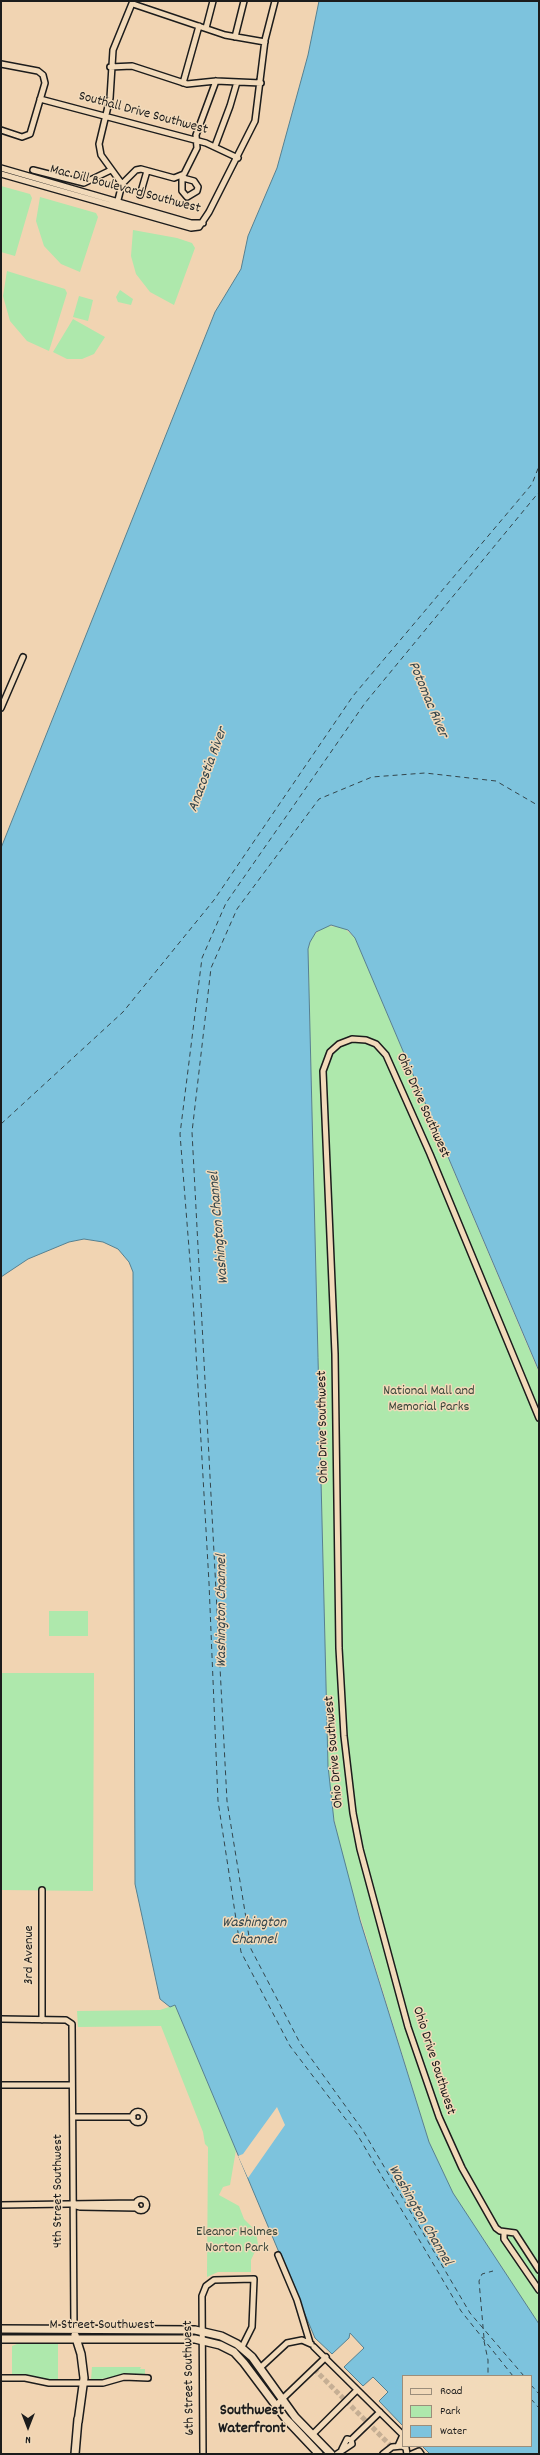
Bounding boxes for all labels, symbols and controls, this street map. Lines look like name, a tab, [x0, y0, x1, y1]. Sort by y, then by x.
street label: Southall Drive Southwest	[77, 89, 209, 139]
street label: Mac Dill Boulevard Southwest	[48, 162, 202, 218]
water label: Potomac River	[403, 659, 451, 741]
water label: Anacostia River	[185, 725, 233, 815]
street label: Ohio Drive Southwest	[391, 1051, 453, 1161]
water label: Washington Channel	[206, 1171, 234, 1285]
street label: Ohio Drive Southwest	[315, 1370, 333, 1484]
park label: National Mall and Memorial Parks	[383, 1384, 475, 1416]
water label: Washington Channel	[214, 1555, 232, 1667]
street label: Ohio Drive Southwest	[322, 1695, 348, 1809]
water label: Washington Channel	[222, 1915, 286, 1950]
street label: 3rd Avenue	[22, 1925, 38, 1985]
street label: Ohio Drive Southwest	[408, 2005, 458, 2117]
street label: 4th Street Southwest	[51, 2134, 67, 2248]
water label: Washington Channel	[383, 2163, 455, 2269]
park label: Eleanor Holmes Norton Park	[196, 2225, 278, 2258]
street label: M Street Southwest	[50, 2318, 154, 2334]
street label: 6th Street Southwest	[181, 2320, 199, 2436]
legend	[402, 2375, 532, 2447]
text: Road	[440, 2383, 462, 2400]
district label: Southwest Waterfront	[218, 2402, 286, 2440]
text: Park	[440, 2403, 460, 2420]
north arrow	[8, 2407, 48, 2447]
text: Water	[440, 2423, 467, 2440]
text: N	[25, 2431, 31, 2447]

